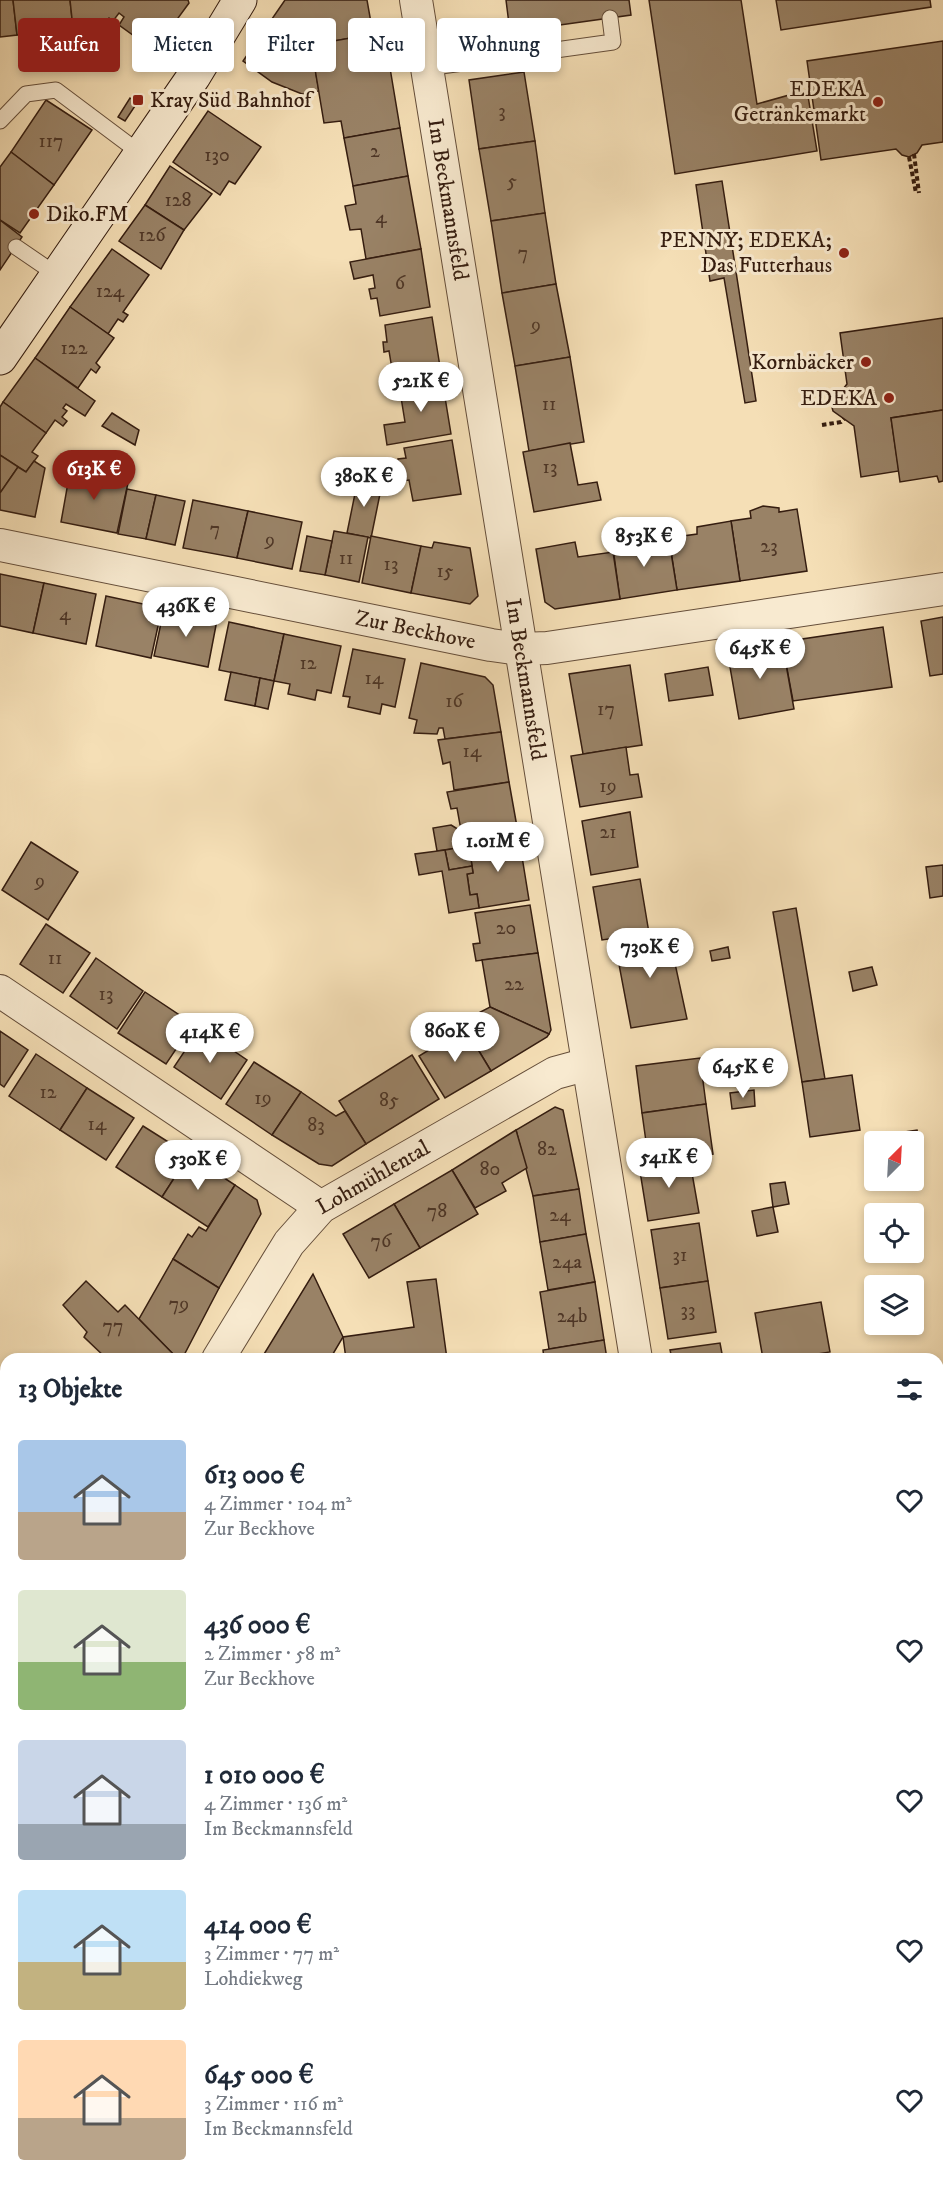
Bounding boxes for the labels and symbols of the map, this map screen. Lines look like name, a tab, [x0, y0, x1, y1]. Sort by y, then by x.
place label: EDEKA Getränkemarkt	[734, 76, 867, 128]
place label: Kray Süd Bahnhof	[150, 87, 315, 114]
marker: Kray Süd Bahnhof	[131, 93, 145, 107]
marker: EDEKA Getränkemarkt	[871, 95, 885, 109]
house number: 3	[498, 99, 506, 124]
street label: Im Beckmannsfeld	[422, 116, 475, 282]
house number: 117	[38, 129, 64, 154]
house number: 2	[370, 139, 380, 164]
house number: 130	[204, 143, 230, 168]
house number: 5	[507, 169, 517, 194]
house number: 128	[164, 188, 192, 213]
place label: Diko.FM	[46, 201, 128, 228]
house number: 4	[375, 205, 387, 230]
marker: Diko.FM	[27, 207, 41, 221]
house number: 126	[138, 223, 166, 248]
place label: PENNY; EDEKA; Das Futterhaus	[659, 227, 832, 279]
house number: 7	[518, 241, 528, 266]
marker: PENNY; EDEKA; Das Futterhaus	[837, 246, 851, 260]
house number: 6	[395, 271, 406, 296]
house number: 124	[96, 279, 125, 304]
house number: 9	[530, 313, 541, 338]
house number: 122	[61, 336, 88, 361]
place label: Kornbäcker	[751, 349, 855, 376]
marker: Kornbäcker	[859, 355, 873, 369]
pin: 521K €	[372, 362, 470, 413]
place label: EDEKA	[800, 385, 878, 412]
marker: EDEKA	[882, 391, 896, 405]
house number: 11	[542, 392, 556, 417]
pin: 613K €	[45, 450, 143, 501]
house number: 13	[543, 455, 557, 480]
pin: 380K €	[315, 457, 413, 508]
house number: 7	[210, 517, 220, 542]
pin: 853K €	[595, 517, 693, 568]
house number: 9	[264, 528, 275, 553]
house number: 23	[760, 534, 778, 559]
house number: 11	[339, 546, 353, 571]
house number: 13	[384, 552, 398, 577]
house number: 15	[436, 559, 454, 584]
pin: 436K €	[137, 587, 235, 638]
street label: Im Beckmannsfeld	[500, 596, 552, 762]
house number: 4	[59, 602, 71, 627]
street label: Zur Beckhove	[353, 604, 478, 655]
pin: 645K €	[711, 629, 809, 680]
house number: 12	[299, 651, 317, 676]
house number: 14	[365, 666, 384, 691]
house number: 16	[445, 689, 463, 714]
house number: 17	[597, 697, 615, 722]
house number: 14	[463, 739, 482, 764]
house number: 19	[599, 774, 617, 799]
house number: 21	[599, 820, 617, 845]
pin: 1.01M €	[443, 822, 553, 873]
house number: 9	[34, 869, 45, 894]
house number: 20	[496, 916, 516, 941]
pin: 730K €	[601, 928, 699, 979]
house number: 11	[48, 946, 62, 971]
house number: 22	[504, 972, 524, 997]
house number: 13	[99, 982, 113, 1007]
pin: 860K €	[406, 1012, 504, 1063]
pin: 414K €	[161, 1013, 259, 1064]
pin: 645K €	[694, 1048, 792, 1099]
house number: 12	[39, 1080, 57, 1105]
house number: 19	[254, 1086, 272, 1111]
house number: 85	[379, 1088, 399, 1113]
house number: 14	[88, 1112, 107, 1137]
house number: 83	[307, 1113, 325, 1138]
north arrow	[864, 1131, 924, 1191]
street label: Lohmühlental	[311, 1134, 435, 1220]
house number: 82	[537, 1137, 557, 1162]
pin: 541K €	[620, 1138, 718, 1189]
pin: 530K €	[149, 1140, 247, 1191]
house number: 80	[480, 1157, 500, 1182]
house number: 78	[427, 1199, 447, 1224]
house number: 24	[549, 1203, 571, 1228]
house number: 76	[371, 1229, 392, 1254]
house number: 31	[673, 1243, 687, 1268]
house number: 24a	[552, 1250, 582, 1275]
house number: 79	[169, 1292, 189, 1317]
house number: 33	[681, 1298, 695, 1323]
house number: 24b	[557, 1304, 587, 1329]
house number: 77	[102, 1314, 124, 1339]

